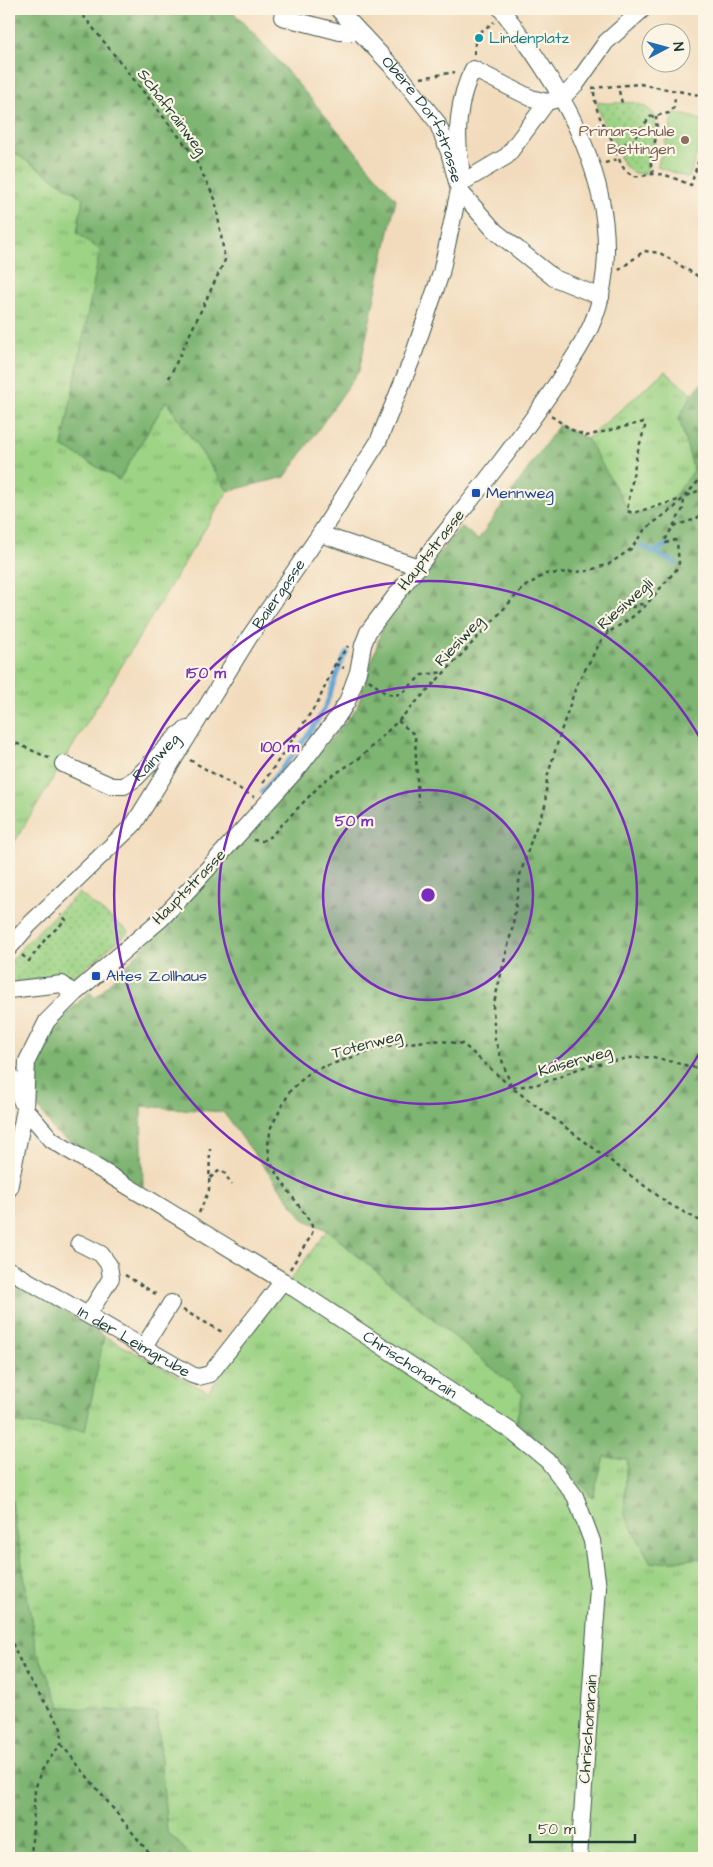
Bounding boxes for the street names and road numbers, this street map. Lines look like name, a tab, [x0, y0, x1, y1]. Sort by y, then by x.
street label: Obere Dorfstrasse	[376, 51, 468, 185]
street label: Schafrainweg	[131, 64, 212, 160]
street label: Hauptstrasse	[392, 505, 470, 595]
street label: Baiergasse	[247, 554, 311, 633]
street label: Riesiwegli	[592, 573, 659, 636]
street label: Riesiweg	[430, 611, 489, 672]
street label: Rainweg	[127, 728, 186, 786]
street label: Hauptstrasse	[147, 844, 231, 930]
street label: Totenweg	[329, 1024, 405, 1065]
street label: Kaiserweg	[536, 1040, 615, 1083]
street label: In der Leimgrube	[74, 1301, 194, 1383]
street label: Chrischonarain	[358, 1325, 462, 1404]
street label: Chrischonarain	[573, 1674, 603, 1784]

